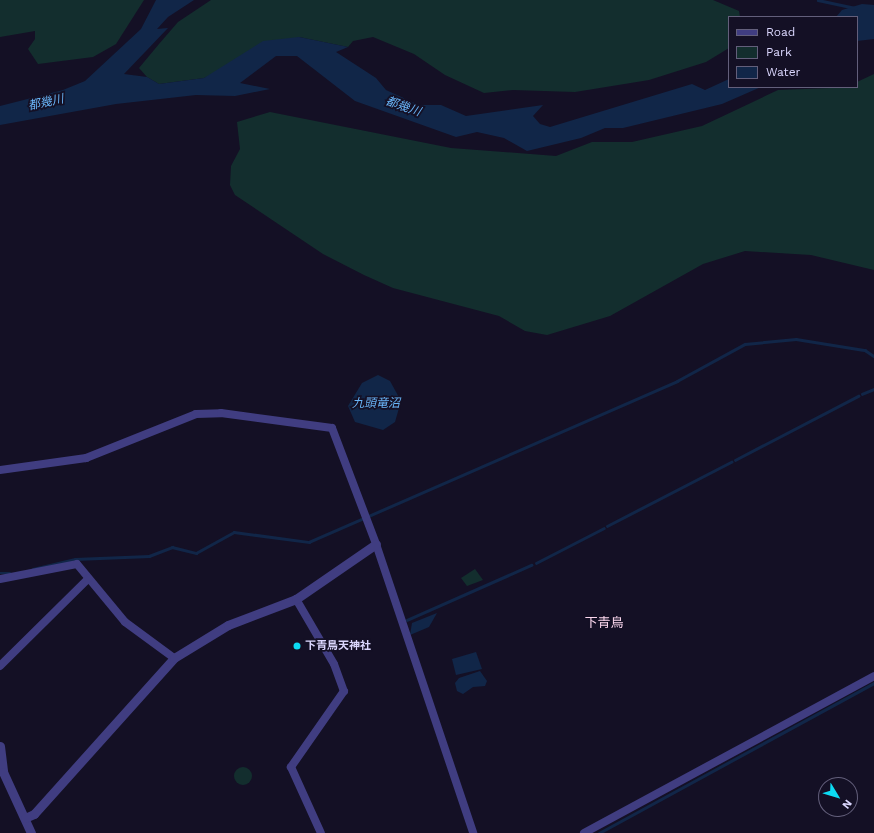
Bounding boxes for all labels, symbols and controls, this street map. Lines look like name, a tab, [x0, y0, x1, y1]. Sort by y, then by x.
legend	[728, 16, 858, 88]
text: Road	[766, 25, 795, 39]
text: Park	[766, 45, 792, 59]
text: Water	[766, 65, 800, 79]
water label: 都幾川	[27, 92, 65, 114]
water label: 都幾川	[384, 94, 422, 120]
water label: 九頭竜沼	[352, 397, 400, 411]
district label: 下青鳥	[585, 615, 623, 631]
place label: 下青鳥天神社	[305, 639, 371, 653]
marker: 下青鳥天神社	[292, 641, 302, 651]
north arrow	[818, 777, 858, 817]
text: N	[839, 797, 855, 811]

